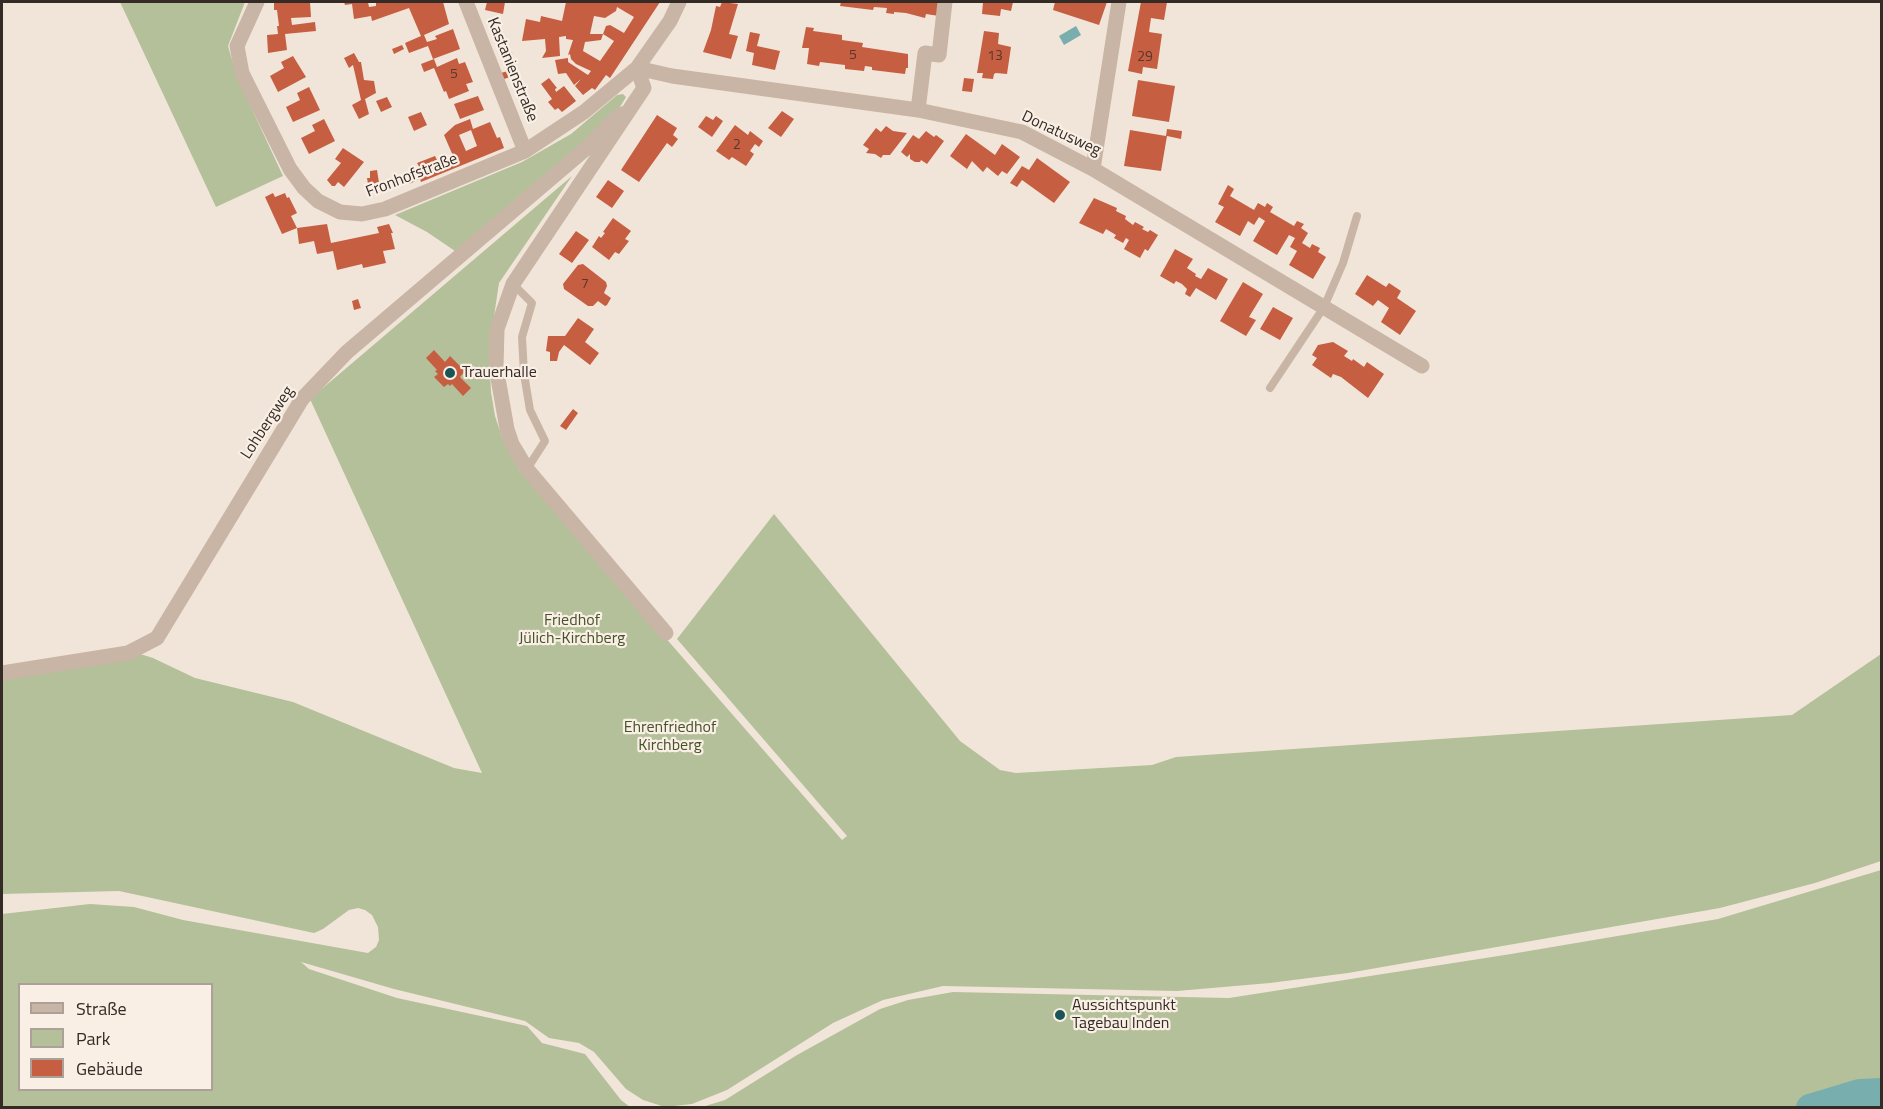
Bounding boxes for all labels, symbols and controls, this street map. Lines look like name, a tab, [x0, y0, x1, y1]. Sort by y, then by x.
street label: Kastanienstraße	[482, 15, 542, 125]
house number: 5	[849, 48, 857, 64]
house number: 13	[987, 49, 1003, 65]
house number: 29	[1137, 50, 1153, 66]
house number: 5	[450, 67, 458, 83]
street label: Donatusweg	[1018, 107, 1104, 161]
house number: 2	[733, 138, 741, 154]
street label: Fronhofstraße	[363, 150, 461, 202]
house number: 7	[581, 277, 589, 293]
place label: Trauerhalle	[462, 363, 537, 383]
marker: Trauerhalle	[443, 366, 457, 380]
street label: Lohbergweg	[237, 383, 299, 463]
park label: Friedhof Jülich-Kirchberg	[519, 611, 625, 649]
park label: Ehrenfriedhof Kirchberg	[624, 718, 716, 756]
legend	[18, 983, 213, 1091]
text: Straße	[76, 995, 127, 1022]
place label: Aussichtspunkt Tagebau Inden	[1072, 996, 1176, 1034]
marker: Aussichtspunkt Tagebau Inden	[1053, 1008, 1067, 1022]
text: Park	[76, 1025, 110, 1052]
text: Gebäude	[76, 1055, 143, 1082]

